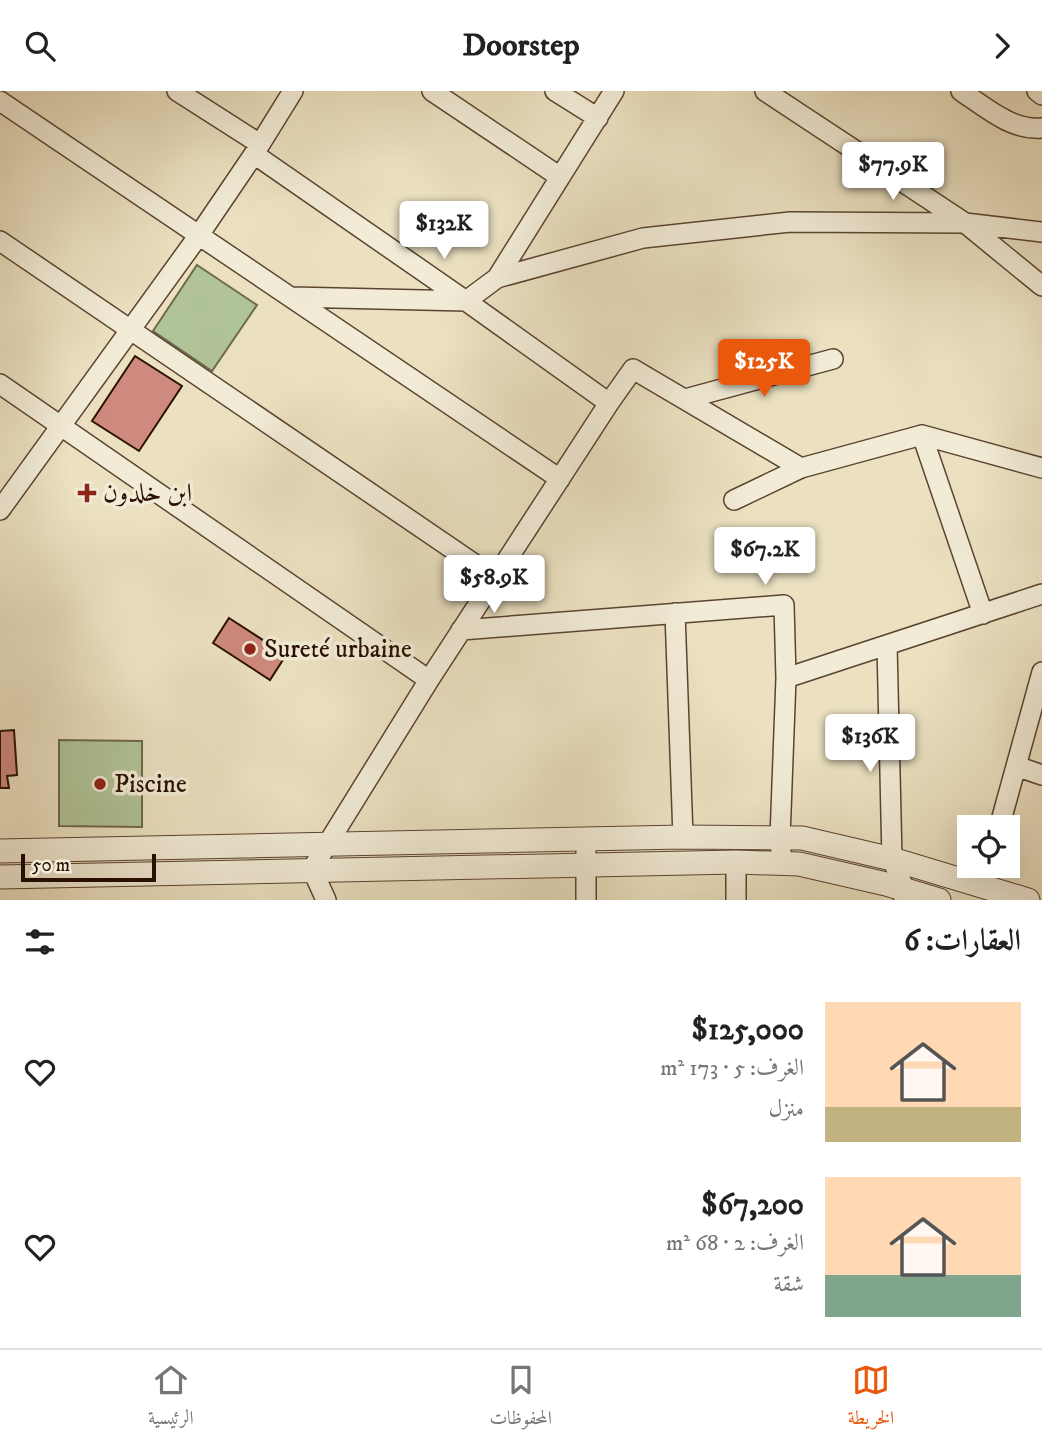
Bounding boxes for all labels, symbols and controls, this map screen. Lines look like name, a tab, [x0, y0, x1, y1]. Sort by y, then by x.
text: Doorstep	[463, 26, 580, 66]
icon: search	[21, 27, 59, 65]
icon: forward	[983, 27, 1021, 65]
pin: $77.9K	[836, 143, 950, 202]
text: $77.9K	[858, 150, 928, 179]
pin: $132K	[395, 201, 493, 261]
text: $132K	[415, 209, 473, 238]
pin: $125K	[715, 339, 813, 399]
text: $125K	[734, 347, 794, 376]
place label: ابن خلدون	[103, 477, 192, 510]
marker: ابن خلدون	[77, 483, 97, 503]
pin: $67.2K	[708, 527, 822, 587]
text: $67.2K	[730, 535, 800, 564]
pin: $58.9K	[437, 555, 551, 615]
text: $58.9K	[460, 563, 528, 592]
place label: Sureté urbaine	[264, 633, 412, 666]
marker: Sureté urbaine	[242, 641, 258, 657]
pin: $136K	[821, 715, 919, 774]
text: $136K	[841, 722, 899, 751]
place label: Piscine	[114, 768, 187, 801]
marker: Piscine	[92, 776, 108, 792]
map controls	[957, 815, 1020, 878]
button: locate	[957, 815, 1020, 878]
scale bar	[21, 851, 156, 883]
text: 50 m	[32, 854, 70, 877]
icon: filters	[21, 923, 59, 961]
text: العقارات: 6	[904, 923, 1021, 960]
text: $125,000	[692, 1012, 804, 1049]
icon: home	[881, 1030, 965, 1114]
icon: heart	[21, 1053, 59, 1091]
text: الغرف: 5 · 173 m²	[660, 1054, 804, 1083]
text: منزل	[769, 1095, 804, 1124]
text: $67,200	[701, 1187, 804, 1224]
icon: home	[881, 1205, 965, 1289]
icon: heart	[21, 1228, 59, 1266]
text: الغرف: 2 · 68 m²	[666, 1229, 804, 1258]
text: شقة	[774, 1270, 804, 1299]
tab: الرئيسية	[148, 1361, 194, 1436]
tab: المحفوظات	[489, 1361, 552, 1436]
tab: الخريطة	[848, 1361, 894, 1436]

